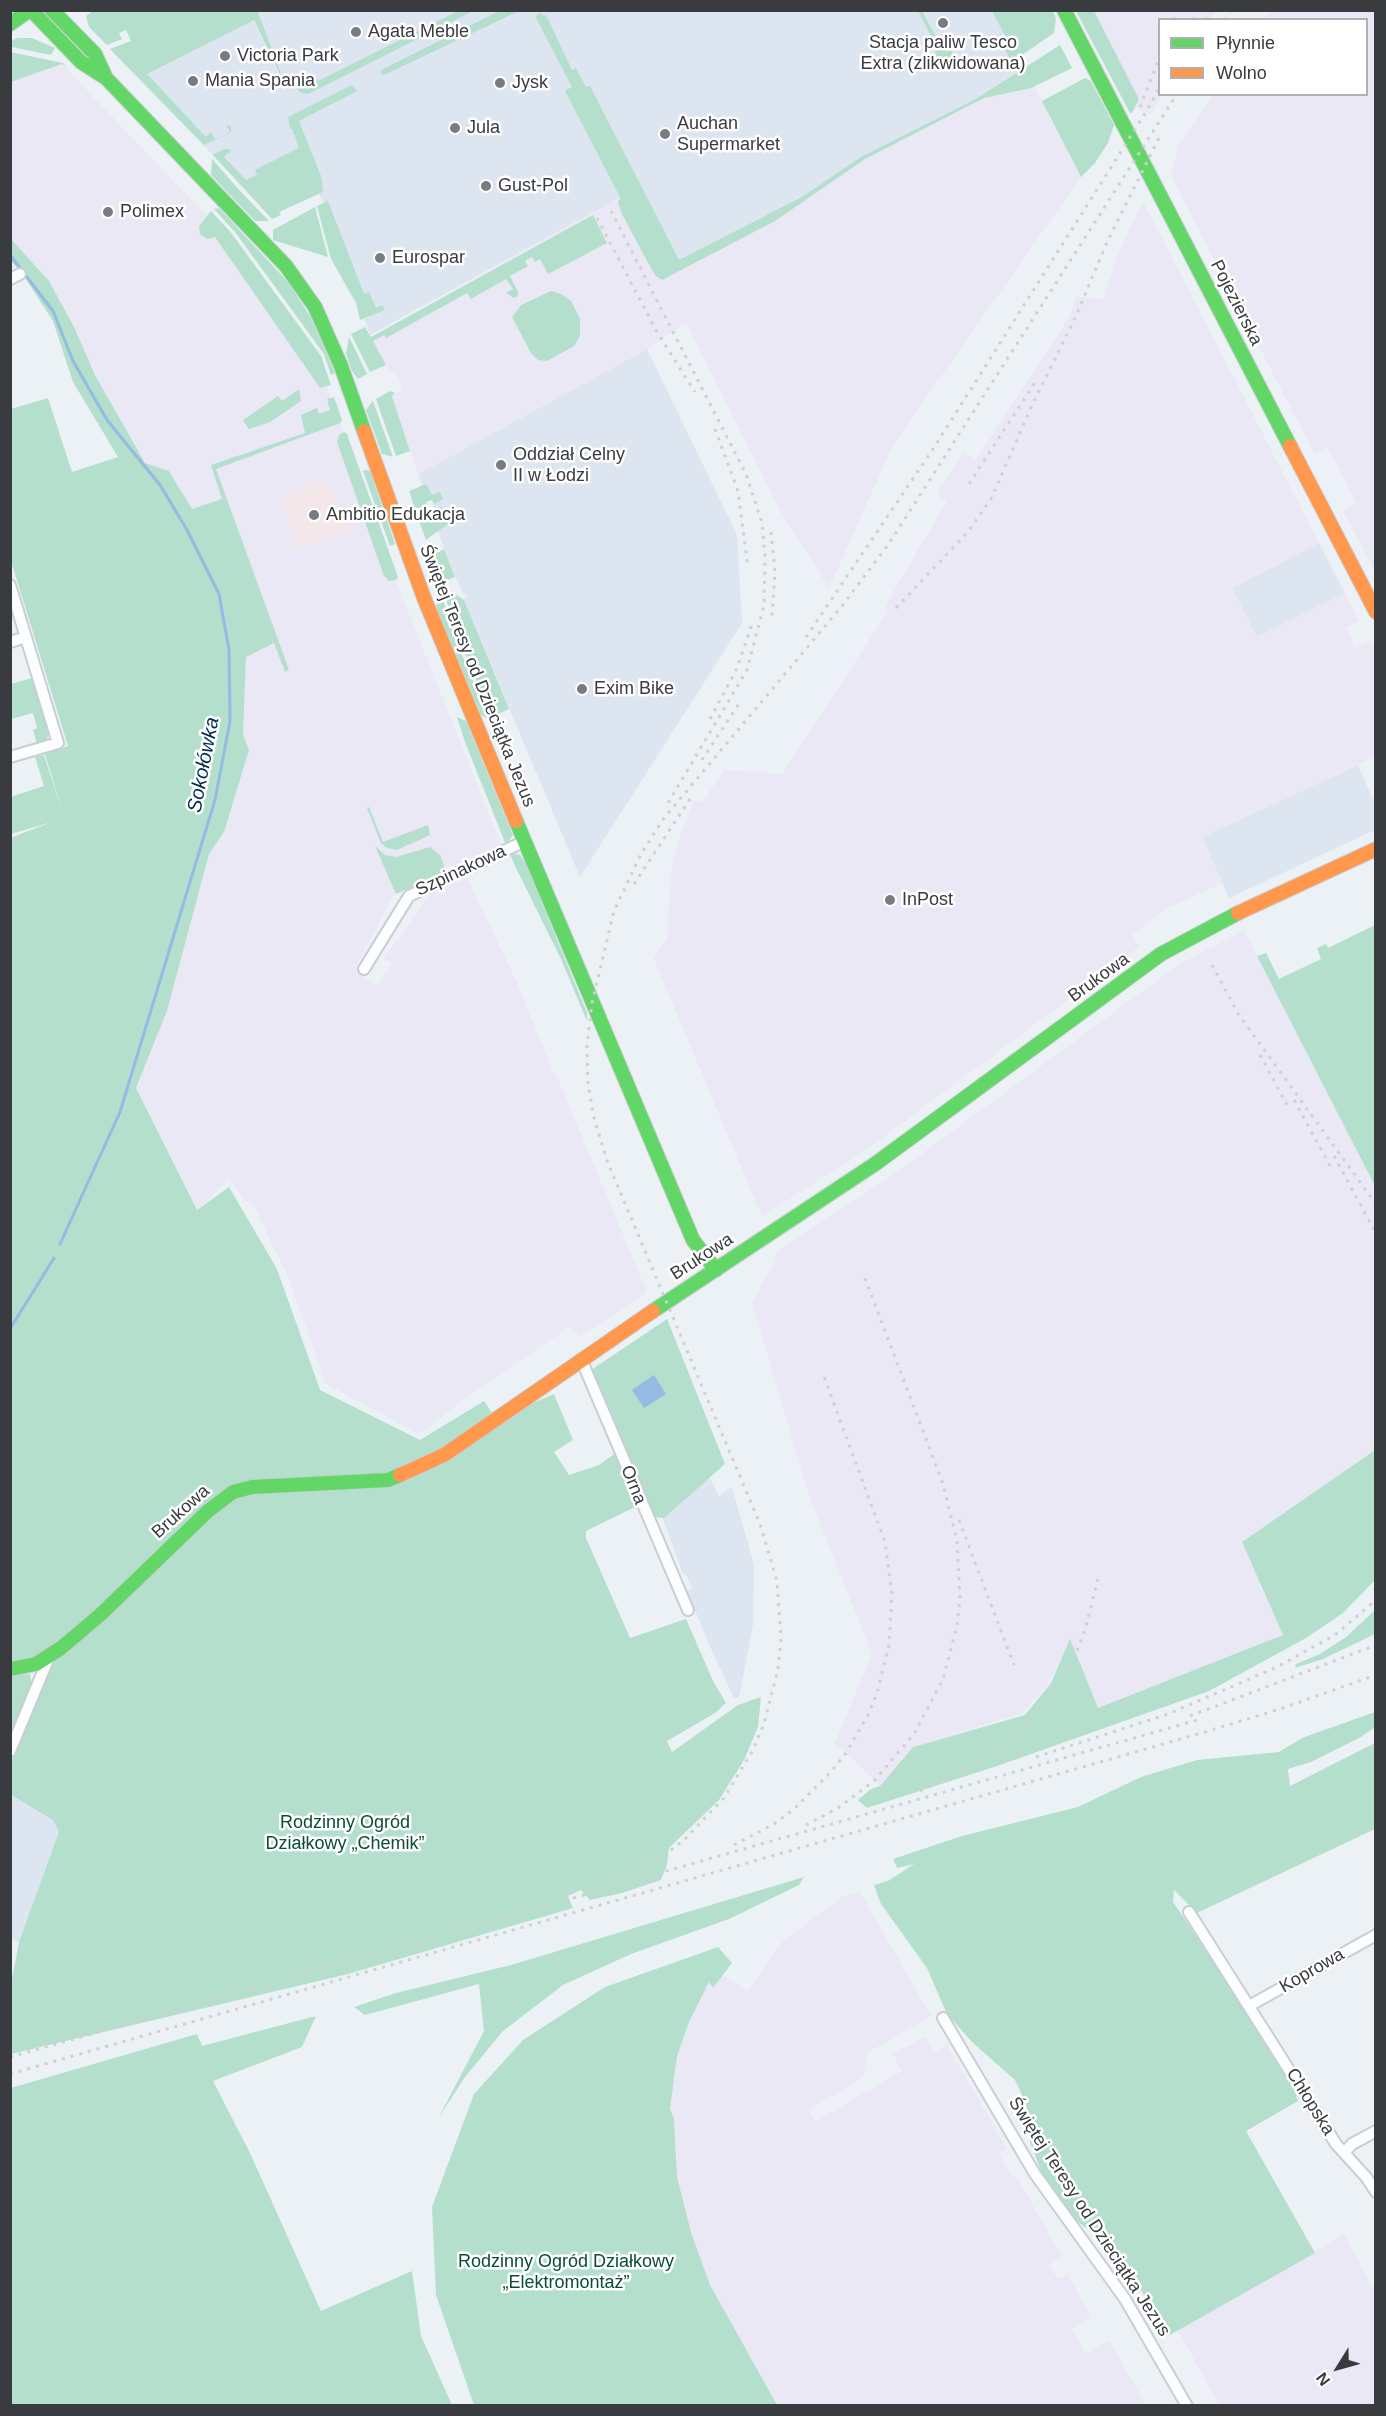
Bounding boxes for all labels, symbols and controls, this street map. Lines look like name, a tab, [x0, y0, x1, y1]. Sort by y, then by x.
marker: Stacja paliw Tesco Extra (zlikwidowana)	[936, 16, 950, 30]
legend	[1158, 18, 1368, 96]
place label: Agata Meble	[368, 21, 469, 43]
marker: Agata Meble	[349, 25, 363, 39]
place label: Stacja paliw Tesco Extra (zlikwidowana)	[860, 32, 1026, 74]
text: Płynnie	[1216, 33, 1275, 53]
place label: Victoria Park	[237, 45, 339, 67]
marker: Victoria Park	[218, 49, 232, 63]
text: Wolno	[1216, 63, 1267, 83]
place label: Mania Spania	[205, 70, 315, 92]
place label: Jysk	[512, 72, 548, 94]
marker: Mania Spania	[186, 74, 200, 88]
marker: Jysk	[493, 76, 507, 90]
place label: Auchan Supermarket	[677, 113, 780, 156]
place label: Jula	[467, 117, 500, 139]
marker: Jula	[448, 121, 462, 135]
marker: Auchan Supermarket	[658, 127, 672, 141]
place label: Gust-Pol	[498, 175, 568, 197]
marker: Gust-Pol	[479, 179, 493, 193]
place label: Polimex	[120, 201, 184, 223]
marker: Polimex	[101, 205, 115, 219]
place label: Eurospar	[392, 247, 465, 269]
marker: Eurospar	[373, 251, 387, 265]
street label: Pojezierska	[1205, 257, 1267, 349]
place label: Oddział Celny II w Łodzi	[513, 444, 625, 486]
marker: Oddział Celny II w Łodzi	[494, 458, 508, 472]
place label: Ambitio Edukacja	[326, 504, 465, 526]
marker: Ambitio Edukacja	[307, 508, 321, 522]
street label: Świętej Teresy od Dzieciątka Jezus	[414, 542, 540, 810]
place label: Exim Bike	[594, 678, 674, 700]
marker: Exim Bike	[575, 682, 589, 696]
water label: Sokołówka	[183, 715, 225, 815]
street label: Szpinakowa	[412, 841, 510, 901]
place label: InPost	[902, 889, 953, 911]
marker: InPost	[883, 893, 897, 907]
street label: Brukowa	[1064, 949, 1134, 1007]
street label: Brukowa	[667, 1229, 737, 1285]
street label: Orna	[615, 1462, 651, 1508]
street label: Brukowa	[148, 1481, 214, 1543]
park label: Rodzinny Ogród Działkowy „Chemik”	[265, 1812, 425, 1854]
street label: Koprowa	[1276, 1944, 1348, 1998]
street label: Chłopska	[1281, 2064, 1339, 2140]
street label: Świętej Teresy od Dzieciątka Jezus	[1003, 2093, 1175, 2341]
park label: Rodzinny Ogród Działkowy „Elektromontaż”	[458, 2251, 674, 2294]
north arrow	[1308, 2338, 1368, 2398]
text: N	[1313, 2369, 1333, 2389]

